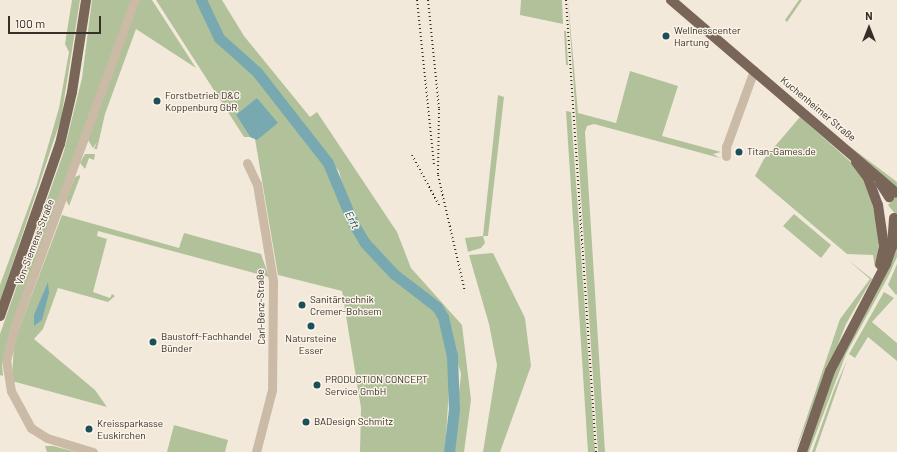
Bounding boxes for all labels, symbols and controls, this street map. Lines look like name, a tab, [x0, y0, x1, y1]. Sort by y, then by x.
scale bar	[10, 8, 103, 34]
north arrow	[849, 8, 889, 48]
text: N	[865, 9, 873, 22]
text: 100 m	[15, 16, 45, 30]
place label: Wellnesscenter Hartung	[674, 24, 741, 48]
marker: Wellnesscenter Hartung	[661, 31, 671, 41]
street label: Kuchenheimer Straße	[778, 74, 858, 144]
place label: Forstbetrieb D&C Koppenburg GbR	[165, 89, 240, 112]
marker: Forstbetrieb D&C Koppenburg GbR	[152, 96, 162, 106]
place label: Titan-Games.de	[747, 146, 816, 158]
marker: Titan-Games.de	[734, 147, 744, 157]
street label: Von-Siemens-Straße	[13, 198, 57, 286]
water label: Erft	[342, 209, 362, 231]
street label: Carl-Benz-Straße	[254, 269, 268, 345]
place label: Sanitärtechnik Cremer-Bohsem	[310, 293, 382, 316]
marker: Sanitärtechnik Cremer-Bohsem	[297, 300, 307, 310]
marker: Natursteine Esser	[306, 321, 316, 331]
place label: Baustoff-Fachhandel Bünder	[161, 330, 252, 354]
place label: Natursteine Esser	[285, 332, 337, 356]
marker: Baustoff-Fachhandel Bünder	[148, 337, 158, 347]
place label: PRODUCTION CONCEPT Service GmbH	[325, 373, 428, 396]
marker: PRODUCTION CONCEPT Service GmbH	[312, 380, 322, 390]
place label: BADesign Schmitz	[314, 416, 393, 428]
place label: Kreissparkasse Euskirchen	[97, 417, 163, 440]
marker: BADesign Schmitz	[301, 417, 311, 427]
marker: Kreissparkasse Euskirchen	[84, 424, 94, 434]

